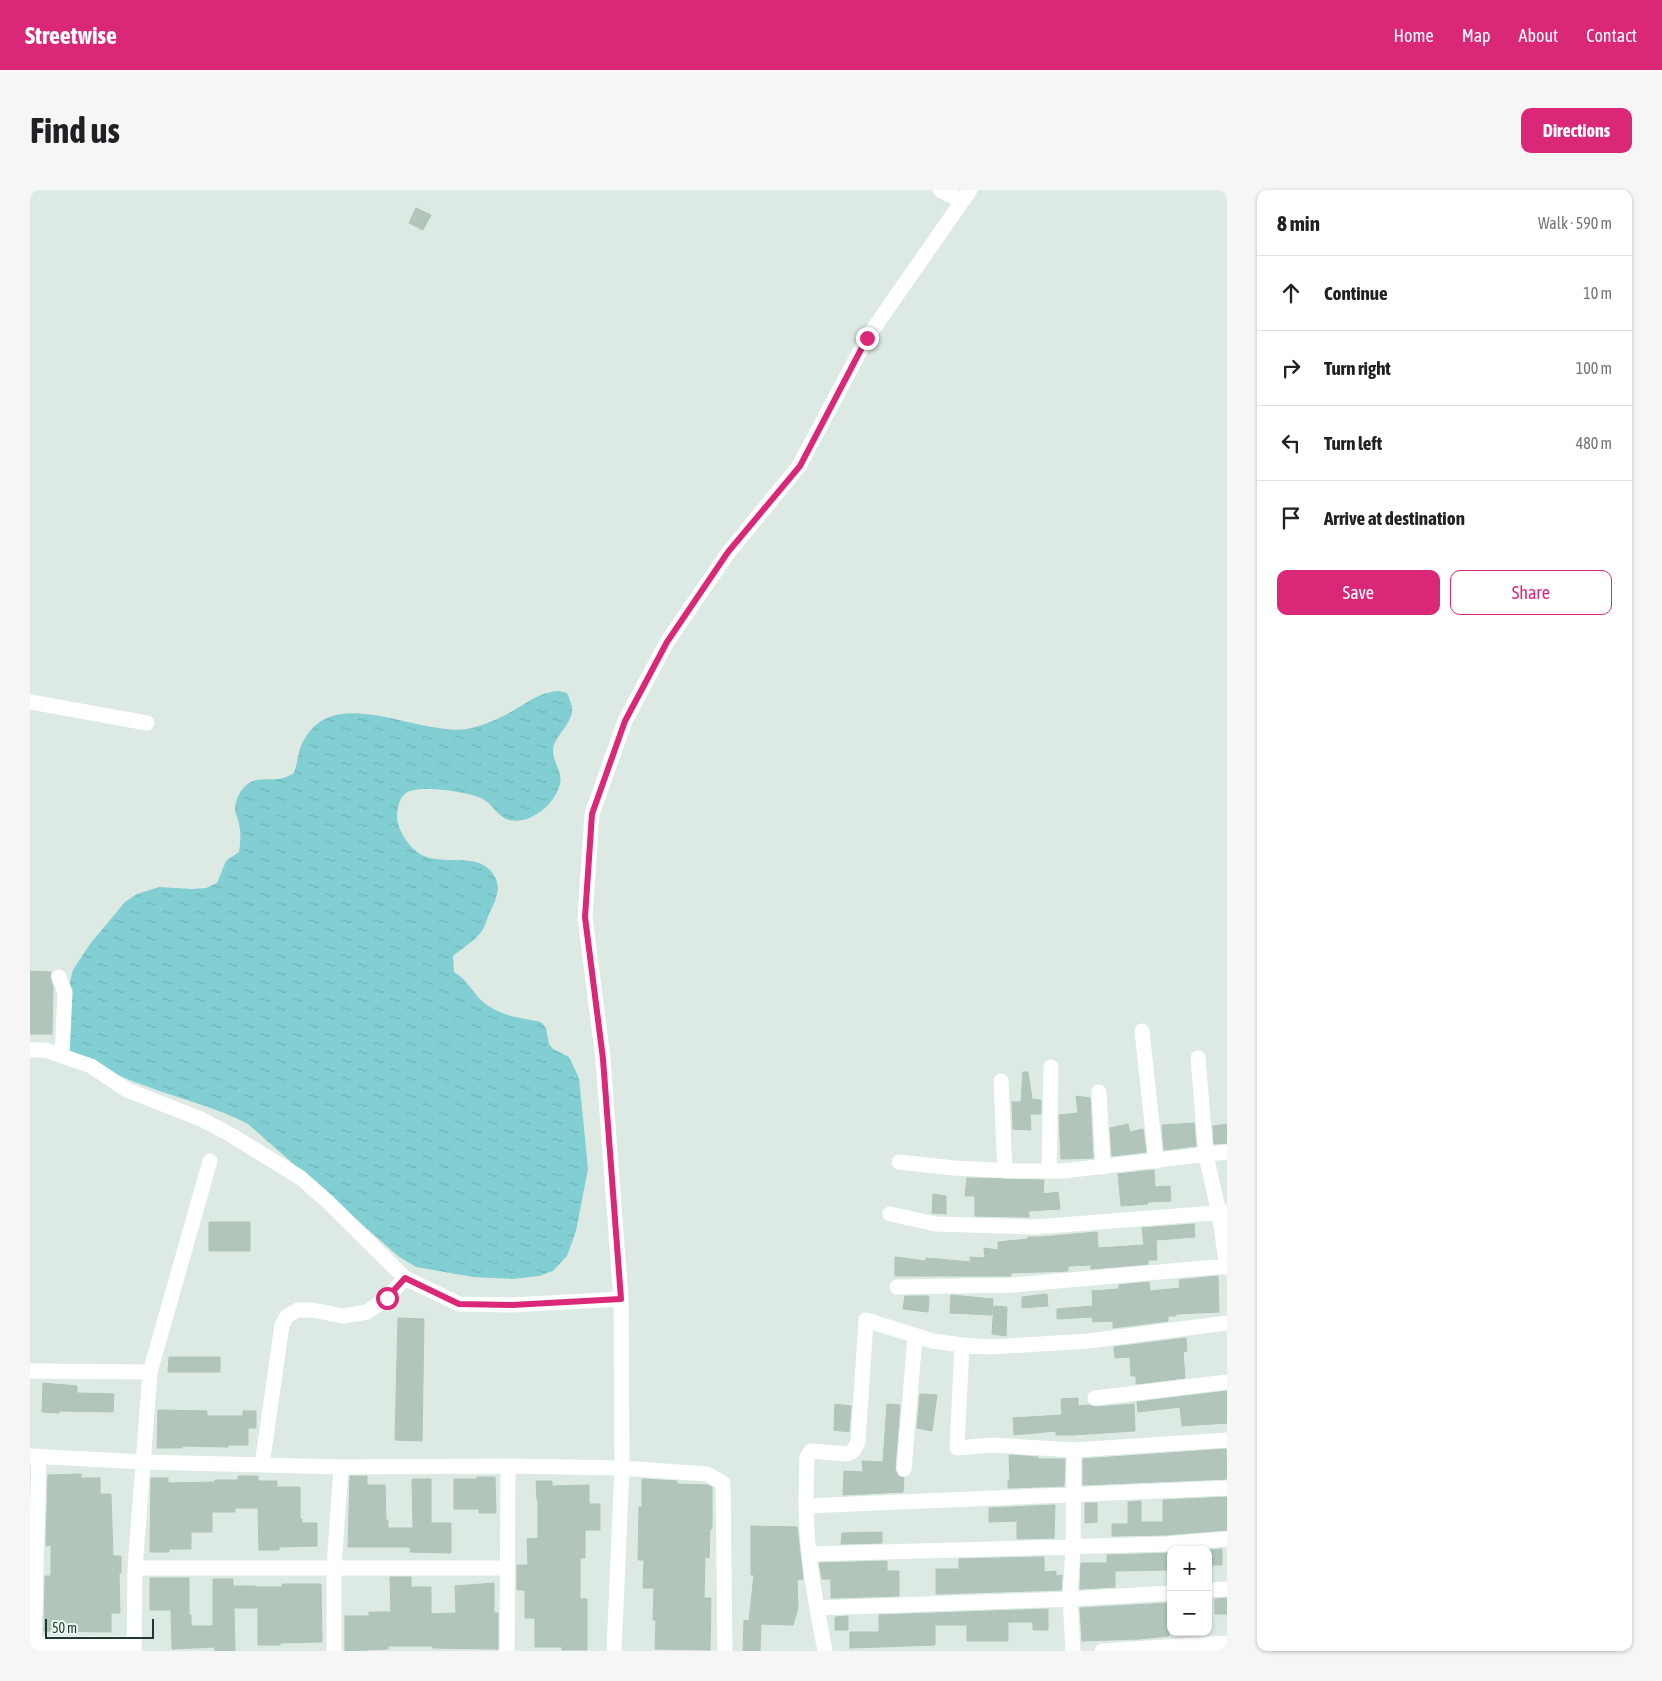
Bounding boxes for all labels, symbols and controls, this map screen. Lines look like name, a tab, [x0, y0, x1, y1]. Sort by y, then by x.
text: Streetwise	[25, 22, 117, 49]
text: Home	[1394, 25, 1434, 46]
text: Map	[1462, 25, 1491, 46]
text: About	[1519, 25, 1558, 46]
text: Contact	[1586, 25, 1637, 46]
button: Directions	[1521, 108, 1632, 153]
text: Find us	[30, 110, 120, 150]
text: 8 min	[1277, 211, 1320, 235]
text: Walk · 590 m	[1538, 214, 1612, 232]
icon: ahead	[1277, 279, 1305, 307]
text: Continue	[1324, 282, 1388, 304]
text: 10 m	[1583, 284, 1612, 302]
route end	[856, 327, 879, 350]
icon: right	[1277, 354, 1305, 382]
text: Turn right	[1324, 357, 1391, 379]
text: 100 m	[1576, 359, 1612, 377]
icon: left	[1277, 429, 1305, 457]
text: Turn left	[1324, 432, 1382, 454]
text: 480 m	[1576, 434, 1612, 452]
icon: arrive	[1277, 504, 1305, 532]
text: Arrive at destination	[1324, 507, 1465, 529]
button: Save	[1277, 570, 1440, 615]
button: Share	[1450, 570, 1612, 615]
route start	[376, 1287, 399, 1310]
map controls	[1167, 1546, 1212, 1636]
button: +	[1167, 1546, 1212, 1591]
button: −	[1167, 1591, 1212, 1636]
scale bar	[45, 1616, 154, 1639]
text: 50 m	[52, 1620, 77, 1636]

